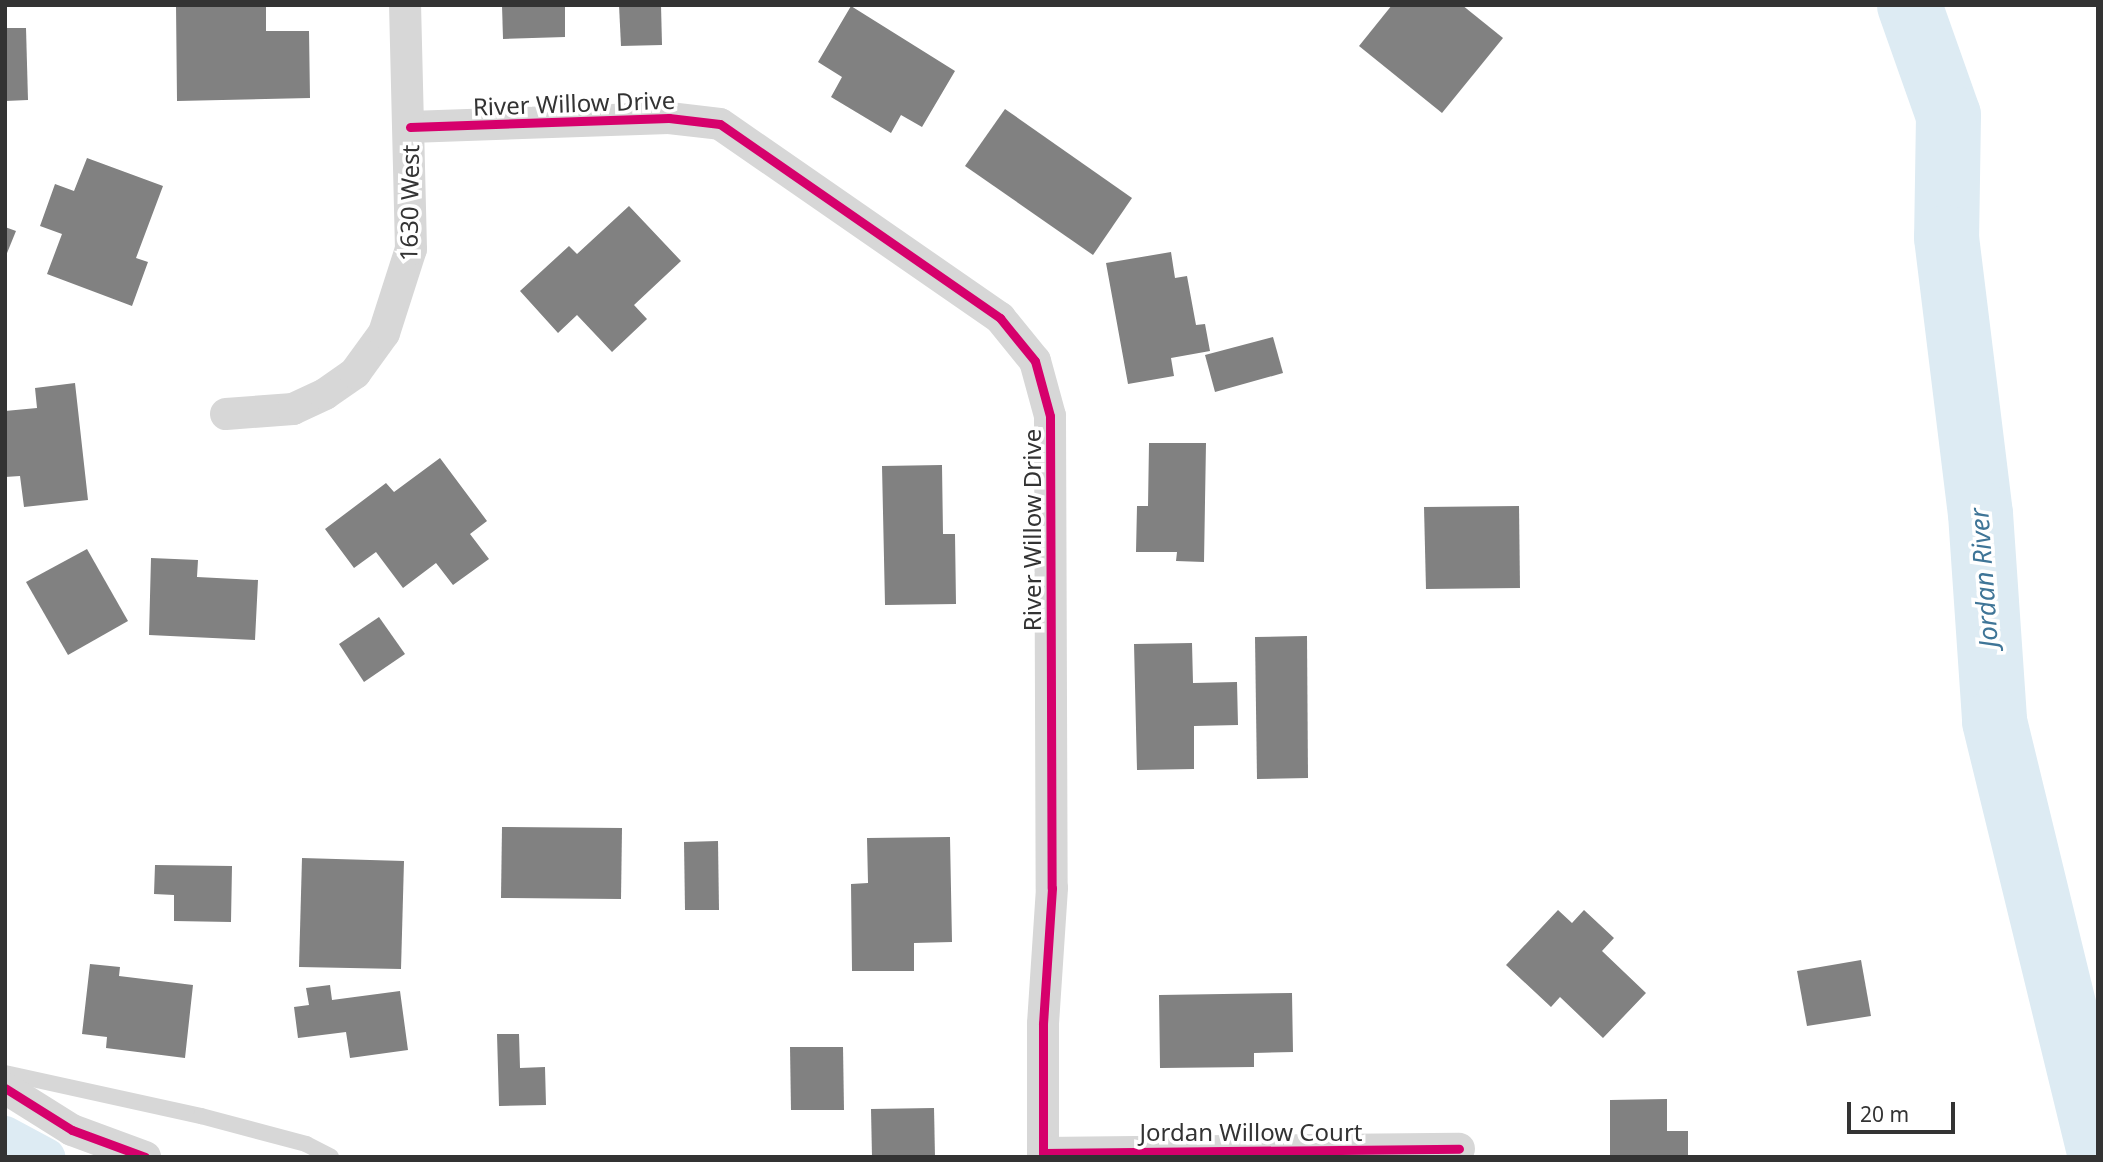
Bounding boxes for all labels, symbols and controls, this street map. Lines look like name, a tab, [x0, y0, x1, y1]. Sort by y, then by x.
street label: River Willow Drive	[472, 85, 676, 121]
street label: 1630 West	[394, 144, 424, 262]
street label: River Willow Drive	[1018, 429, 1046, 631]
water label: Jordan River	[1964, 507, 2004, 649]
scale bar	[1851, 1088, 1960, 1132]
text: 20 m	[1860, 1100, 1909, 1128]
street label: Jordan Willow Court	[1140, 1118, 1362, 1146]

